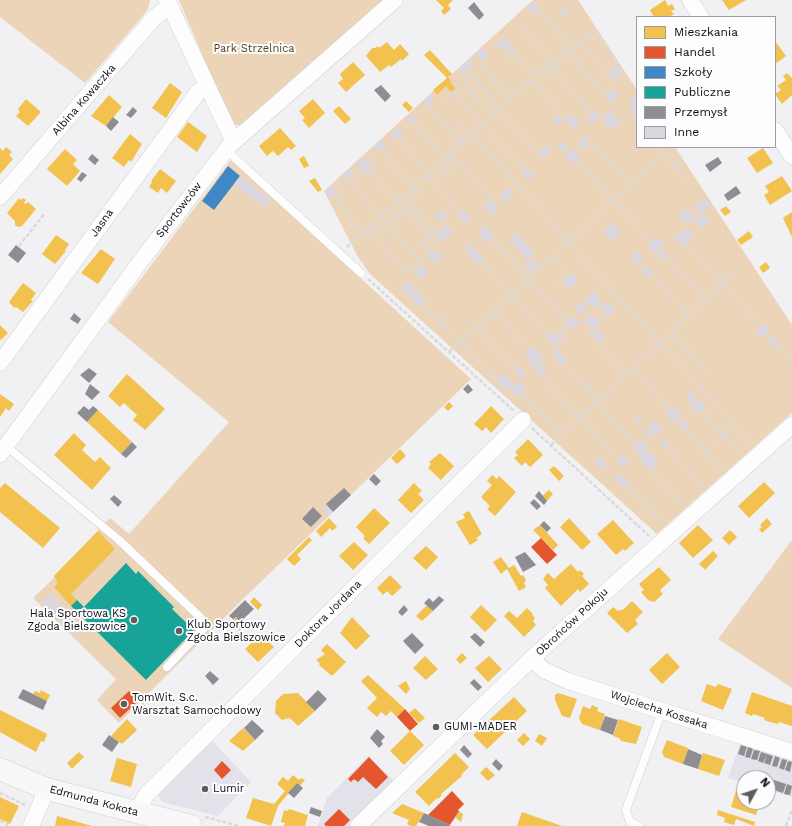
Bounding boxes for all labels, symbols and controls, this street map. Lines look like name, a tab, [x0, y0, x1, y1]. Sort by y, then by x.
legend	[636, 16, 776, 148]
text: Mieszkania	[674, 25, 738, 39]
park label: Park Strzelnica	[213, 42, 295, 56]
text: Handel	[674, 45, 715, 59]
street label: Albina Kowaczka	[49, 62, 119, 138]
text: Szkoły	[674, 65, 712, 79]
text: Publiczne	[674, 85, 731, 99]
text: Przemysł	[674, 105, 728, 119]
text: Inne	[674, 125, 699, 139]
street label: Sportowców	[153, 180, 205, 240]
street label: Jasna	[88, 207, 116, 239]
street label: Doktora Jordana	[292, 578, 364, 650]
street label: Obrońców Pokoju	[533, 585, 611, 659]
place label: Hala Sportowa KS Zgoda Bielszowice	[27, 607, 126, 633]
marker: Hala Sportowa KS Zgoda Bielszowice	[129, 615, 139, 625]
place label: Klub Sportowy Zgoda Bielszowice	[187, 618, 286, 644]
marker: Klub Sportowy Zgoda Bielszowice	[174, 626, 184, 636]
street label: Wojciecha Kossaka	[609, 688, 709, 732]
place label: TomWit. S.c. Warsztat Samochodowy	[132, 691, 261, 717]
marker: TomWit. S.c. Warsztat Samochodowy	[119, 699, 129, 709]
place label: GUMI-MADER	[444, 720, 517, 734]
marker: GUMI-MADER	[431, 722, 441, 732]
north arrow	[736, 770, 776, 810]
text: N	[757, 775, 772, 790]
place label: Lumir	[213, 782, 244, 796]
street label: Edmunda Kokota	[48, 783, 140, 819]
marker: Lumir	[200, 784, 210, 794]

